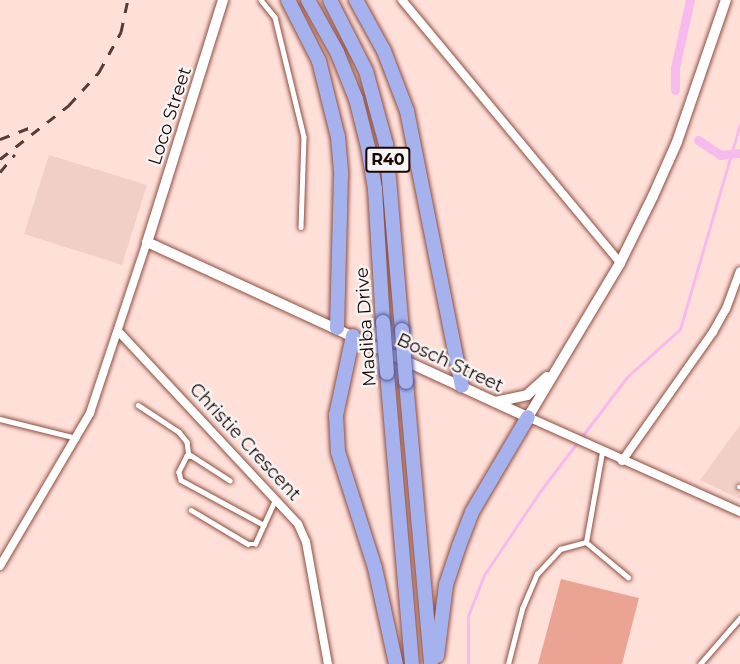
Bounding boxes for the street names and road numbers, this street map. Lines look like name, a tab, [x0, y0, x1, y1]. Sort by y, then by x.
street label: Loco Street	[144, 64, 196, 168]
road number: R40	[364, 147, 412, 173]
street label: Madiba Drive	[351, 267, 381, 387]
street label: Bosch Street	[393, 329, 507, 397]
street label: Christie Crescent	[185, 379, 305, 505]

